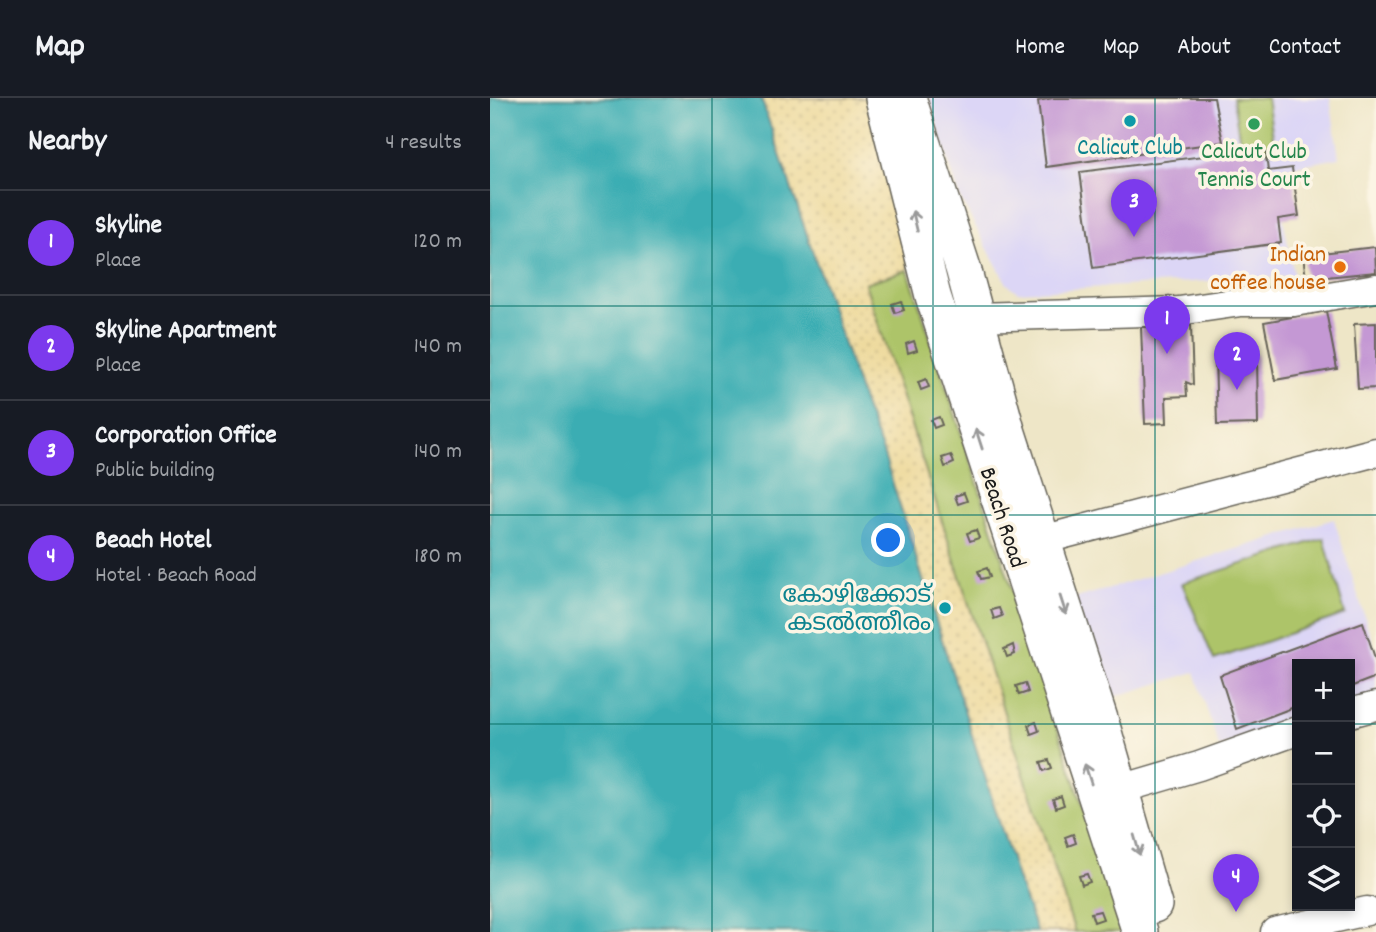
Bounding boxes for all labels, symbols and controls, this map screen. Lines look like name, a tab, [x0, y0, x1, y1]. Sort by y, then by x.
text: Map	[35, 25, 85, 72]
text: Home	[1015, 31, 1065, 65]
text: Map	[1103, 31, 1139, 65]
text: About	[1177, 31, 1231, 65]
text: Contact	[1269, 31, 1341, 65]
marker: Calicut Club	[1122, 113, 1138, 129]
marker: Calicut Club Tennis Court	[1246, 116, 1262, 132]
text: Nearby	[28, 122, 106, 165]
text: 4 results	[385, 127, 462, 160]
place label: Calicut Club	[1077, 132, 1183, 166]
place label: Calicut Club Tennis Court	[1198, 136, 1311, 198]
pin: 3	[1111, 179, 1157, 237]
text: Skyline	[95, 208, 162, 245]
one-way arrow	[908, 210, 921, 233]
text: 1	[48, 226, 54, 259]
text: 120 m	[413, 226, 462, 259]
place label: Indian coffee house	[1210, 239, 1326, 301]
text: Place	[95, 245, 141, 278]
marker: Indian coffee house	[1332, 259, 1348, 275]
pin: 1	[1144, 296, 1190, 354]
text: Skyline Apartment	[95, 313, 277, 350]
text: 2	[46, 331, 56, 364]
text: 140 m	[414, 331, 462, 364]
pin: 2	[1214, 332, 1260, 390]
text: Place	[95, 350, 141, 383]
text: Corporation Office	[95, 418, 277, 455]
one-way arrow	[972, 429, 985, 451]
text: 3	[46, 436, 56, 469]
text: 140 m	[414, 436, 462, 469]
text: Public building	[95, 455, 215, 488]
street label: Beach Road	[969, 463, 1033, 573]
text: Beach Hotel	[95, 523, 211, 560]
your location	[871, 523, 905, 557]
text: 4	[46, 541, 56, 574]
text: 180 m	[414, 541, 462, 574]
text: Hotel · Beach Road	[95, 560, 257, 593]
place label: കോഴിക്കോട് കടൽത്തീരം	[783, 580, 933, 642]
one-way arrow	[1058, 593, 1071, 615]
marker: കോഴിക്കോട് കടൽത്തീരം	[937, 600, 953, 616]
map controls	[1292, 659, 1355, 911]
button: +	[1292, 659, 1355, 722]
button: −	[1292, 722, 1355, 785]
one-way arrow	[1081, 764, 1093, 786]
button: locate	[1292, 785, 1355, 848]
one-way arrow	[1131, 834, 1144, 856]
button: layers	[1292, 848, 1355, 911]
pin: 4	[1213, 854, 1259, 912]

